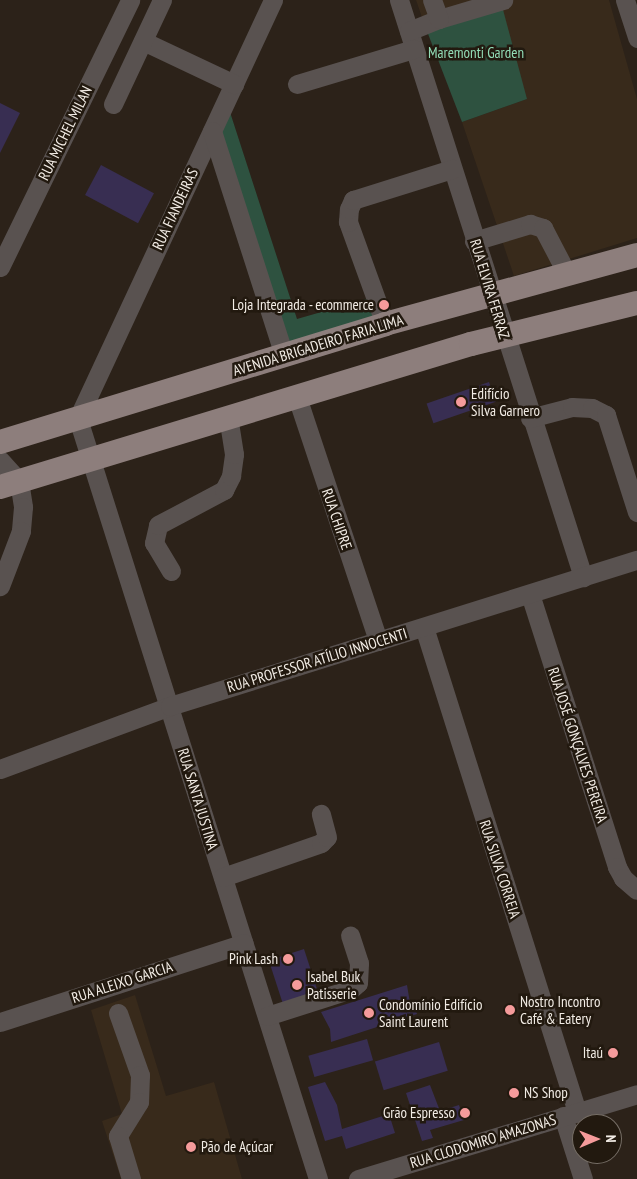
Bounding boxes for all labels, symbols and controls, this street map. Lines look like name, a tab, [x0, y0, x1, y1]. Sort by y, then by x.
park label: Maremonti Garden	[428, 44, 524, 62]
street label: RUA MICHEL MILAN	[34, 82, 96, 184]
street label: RUA FIANDEIRAS	[148, 165, 202, 253]
street label: RUA ELVIRA FERRAZ	[466, 236, 514, 342]
place label: Loja Integrada - ecommerce	[231, 296, 374, 314]
marker: Loja Integrada - ecommerce	[378, 299, 390, 311]
street label: AVENIDA BRIGADEIRO FARIA LIMA	[230, 310, 406, 380]
place label: Edifício Silva Garnero	[471, 384, 540, 419]
marker: Edifício Silva Garnero	[455, 396, 467, 408]
street label: RUA CHIPRE	[318, 486, 356, 552]
street label: RUA PROFESSOR ATÍLIO INNOCENTI	[224, 624, 410, 696]
street label: RUA JOSÉ GONÇALVES PEREIRA	[544, 665, 612, 825]
street label: RUA SANTA JUSTINA	[174, 746, 222, 852]
street label: RUA SILVA CORREIA	[476, 817, 524, 921]
place label: Pink Lash	[229, 950, 278, 968]
marker: Pink Lash	[282, 953, 294, 965]
street label: RUA ALEIXO GARCIA	[69, 957, 175, 1007]
place label: Isabel Buk Patisserie	[307, 967, 360, 1002]
marker: Isabel Buk Patisserie	[291, 979, 303, 991]
place label: Nostro Incontro Café & Eatery	[520, 992, 600, 1027]
place label: Condomínio Edifício Saint Laurent	[379, 995, 482, 1030]
marker: Nostro Incontro Café & Eatery	[504, 1004, 516, 1016]
marker: Condomínio Edifício Saint Laurent	[363, 1007, 375, 1019]
place label: Itaú	[583, 1044, 603, 1062]
marker: Itaú	[607, 1047, 619, 1059]
place label: NS Shop	[524, 1084, 568, 1102]
marker: NS Shop	[508, 1087, 520, 1099]
place label: Grão Espresso	[383, 1104, 455, 1122]
marker: Grão Espresso	[459, 1107, 471, 1119]
street label: RUA CLODOMIRO AMAZONAS	[407, 1110, 559, 1172]
north arrow	[572, 1114, 622, 1164]
text: N	[602, 1135, 620, 1143]
place label: Pão de Açúcar	[201, 1138, 274, 1156]
marker: Pão de Açúcar	[185, 1141, 197, 1153]

